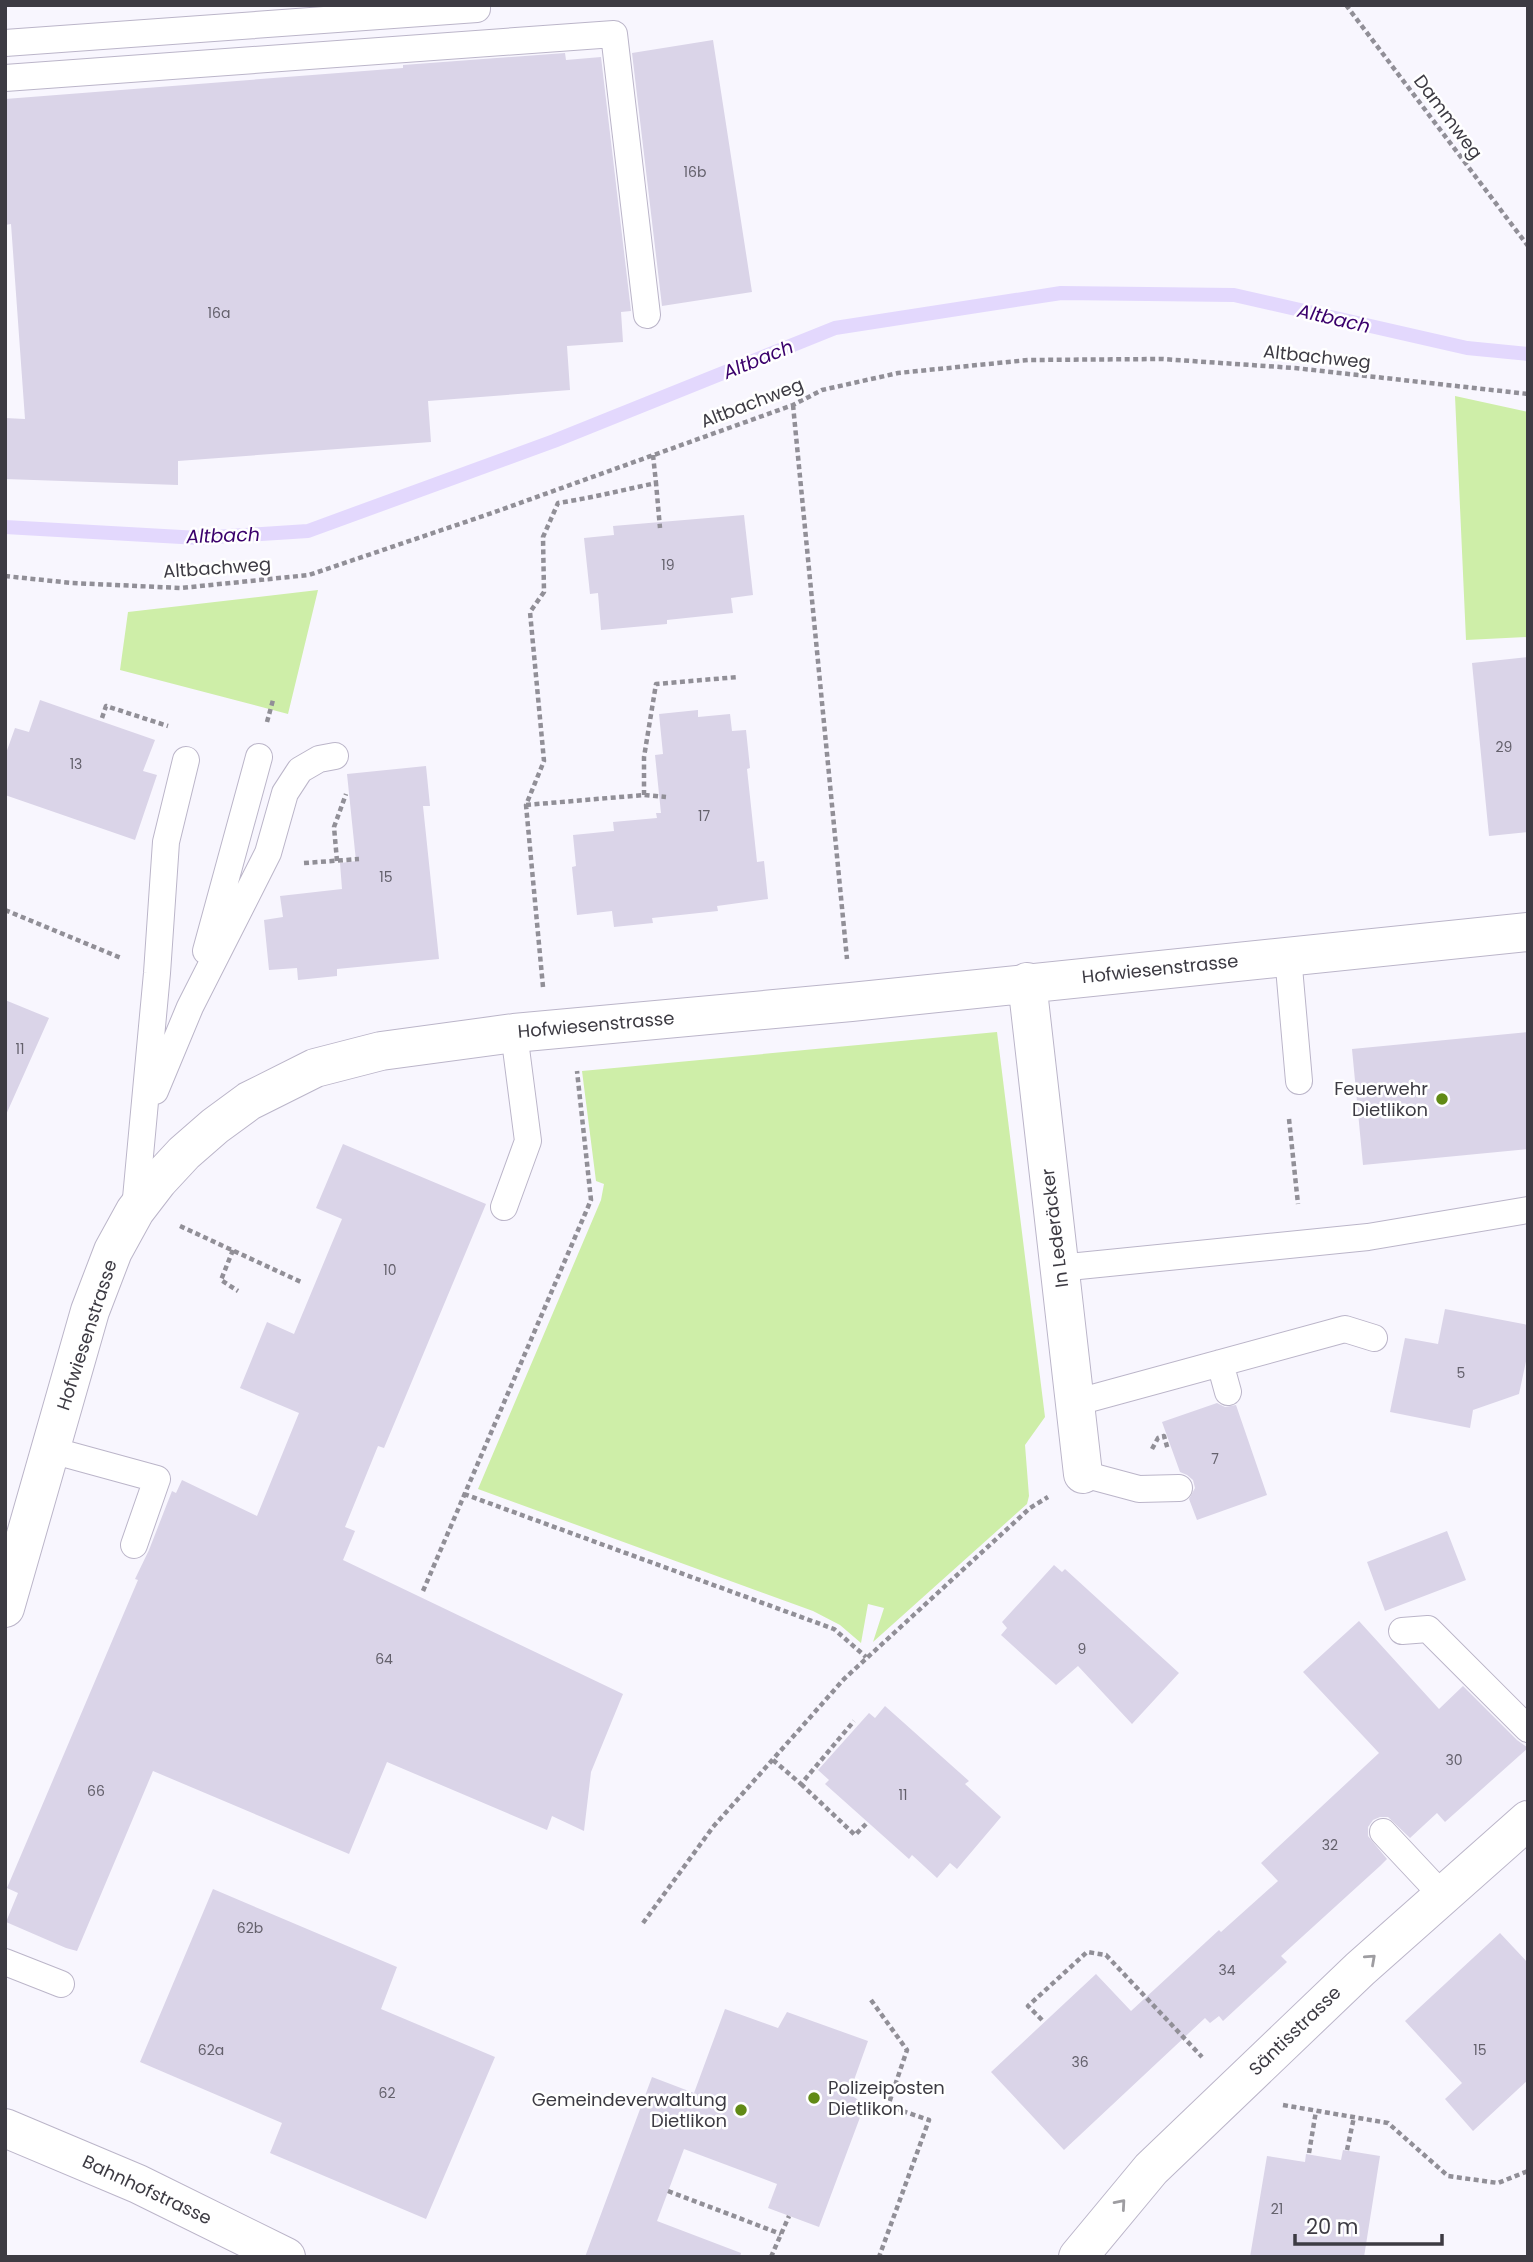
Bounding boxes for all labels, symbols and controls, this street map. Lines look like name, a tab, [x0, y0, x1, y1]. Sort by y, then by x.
street label: Dammweg	[1408, 69, 1488, 164]
house number: 16b	[684, 162, 706, 182]
water label: Altbach	[1294, 297, 1373, 340]
house number: 16a	[208, 303, 230, 323]
water label: Altbach	[718, 333, 797, 386]
street label: Altbachweg	[1262, 338, 1372, 375]
street label: Altbachweg	[697, 372, 807, 434]
water label: Altbach	[185, 521, 260, 550]
street label: Altbachweg	[162, 551, 272, 584]
house number: 19	[661, 555, 675, 575]
house number: 29	[1496, 737, 1512, 757]
house number: 13	[70, 754, 82, 774]
house number: 17	[698, 806, 710, 826]
house number: 15	[379, 867, 393, 887]
street label: Hofwiesenstrasse	[1081, 948, 1239, 989]
street label: Hofwiesenstrasse	[517, 1005, 675, 1044]
house number: 11	[16, 1039, 24, 1059]
place label: Feuerwehr Dietlikon	[1334, 1076, 1428, 1122]
marker: Feuerwehr Dietlikon	[1434, 1091, 1450, 1107]
street label: In Lederäcker	[1035, 1167, 1074, 1289]
street label: Hofwiesenstrasse	[50, 1256, 123, 1413]
house number: 10	[383, 1260, 397, 1280]
house number: 5	[1457, 1363, 1465, 1383]
house number: 7	[1211, 1449, 1219, 1469]
house number: 9	[1078, 1639, 1086, 1659]
house number: 64	[375, 1649, 393, 1669]
house number: 30	[1445, 1750, 1463, 1770]
house number: 66	[87, 1781, 105, 1801]
house number: 11	[899, 1785, 907, 1805]
house number: 32	[1322, 1835, 1338, 1855]
house number: 62b	[237, 1918, 263, 1938]
one-way arrow	[1363, 1955, 1376, 1967]
house number: 34	[1218, 1960, 1236, 1980]
street label: Säntisstrasse	[1243, 1980, 1346, 2081]
house number: 62a	[198, 2040, 224, 2060]
house number: 15	[1473, 2040, 1487, 2060]
house number: 36	[1071, 2052, 1089, 2072]
place label: Polizeiposten Dietlikon	[828, 2075, 945, 2121]
house number: 62	[379, 2083, 395, 2103]
place label: Gemeindeverwaltung Dietlikon	[532, 2087, 727, 2133]
marker: Polizeiposten Dietlikon	[806, 2090, 822, 2106]
marker: Gemeindeverwaltung Dietlikon	[733, 2102, 749, 2118]
street label: Bahnhofstrasse	[78, 2149, 216, 2230]
one-way arrow	[1112, 2199, 1125, 2212]
house number: 21	[1271, 2199, 1283, 2219]
scale bar	[1295, 2202, 1442, 2246]
text: 20 m	[1306, 2212, 1359, 2241]

